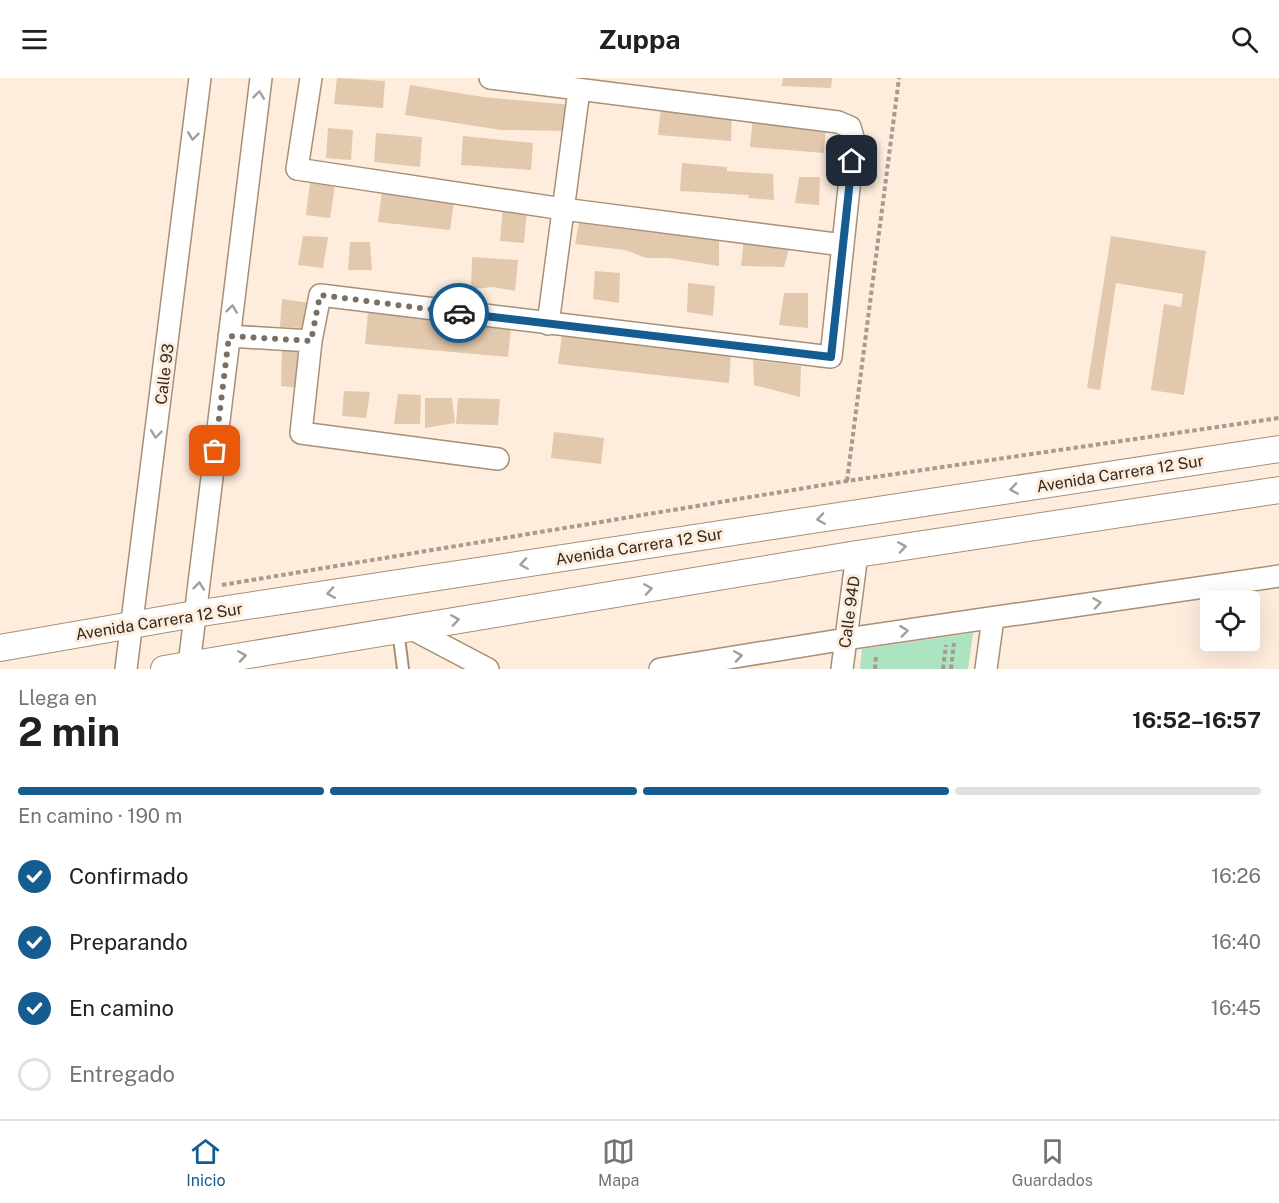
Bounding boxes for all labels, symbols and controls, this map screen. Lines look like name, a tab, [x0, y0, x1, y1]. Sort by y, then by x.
icon: menu	[18, 23, 51, 56]
text: Zuppa	[598, 23, 681, 55]
icon: search	[1228, 23, 1261, 56]
one-way arrow	[253, 90, 265, 99]
one-way arrow	[187, 131, 200, 141]
pin	[826, 135, 877, 186]
icon: home	[835, 144, 868, 177]
courier	[429, 283, 489, 343]
icon: car	[443, 297, 476, 330]
one-way arrow	[226, 304, 238, 314]
street label: Calle 93	[151, 342, 178, 406]
pin	[189, 425, 240, 476]
one-way arrow	[150, 429, 163, 438]
icon: bag	[198, 434, 231, 467]
street label: Avenida Carrera 12 Sur	[1035, 451, 1205, 496]
one-way arrow	[1009, 483, 1018, 495]
one-way arrow	[816, 512, 825, 524]
street label: Avenida Carrera 12 Sur	[554, 524, 724, 569]
one-way arrow	[898, 542, 907, 554]
one-way arrow	[520, 557, 530, 570]
street label: Calle 94D	[835, 575, 864, 649]
one-way arrow	[192, 581, 204, 591]
one-way arrow	[643, 583, 652, 595]
one-way arrow	[327, 587, 336, 599]
map controls	[1200, 591, 1260, 651]
button: locate	[1200, 591, 1260, 651]
one-way arrow	[1092, 597, 1101, 609]
street label: Avenida Carrera 12 Sur	[74, 599, 244, 644]
one-way arrow	[451, 615, 460, 627]
one-way arrow	[899, 625, 908, 638]
one-way arrow	[237, 650, 247, 663]
one-way arrow	[733, 650, 743, 663]
text: Llega en	[18, 686, 97, 710]
text: 16:52–16:57	[1132, 707, 1261, 733]
text: 2 min	[18, 709, 120, 755]
text: En camino · 190 m	[18, 804, 182, 828]
icon: check	[18, 860, 51, 893]
text: Confirmado	[69, 863, 188, 889]
text: 16:26	[1211, 864, 1261, 888]
icon: check	[18, 926, 51, 959]
text: Preparando	[69, 929, 188, 955]
text: 16:40	[1211, 930, 1261, 954]
icon: check	[18, 992, 51, 1025]
text: En camino	[69, 995, 174, 1021]
text: 16:45	[1211, 996, 1261, 1020]
text: Entregado	[69, 1061, 175, 1087]
tab: Inicio	[186, 1135, 226, 1190]
tab: Mapa	[598, 1135, 639, 1190]
tab: Guardados	[1012, 1135, 1093, 1190]

